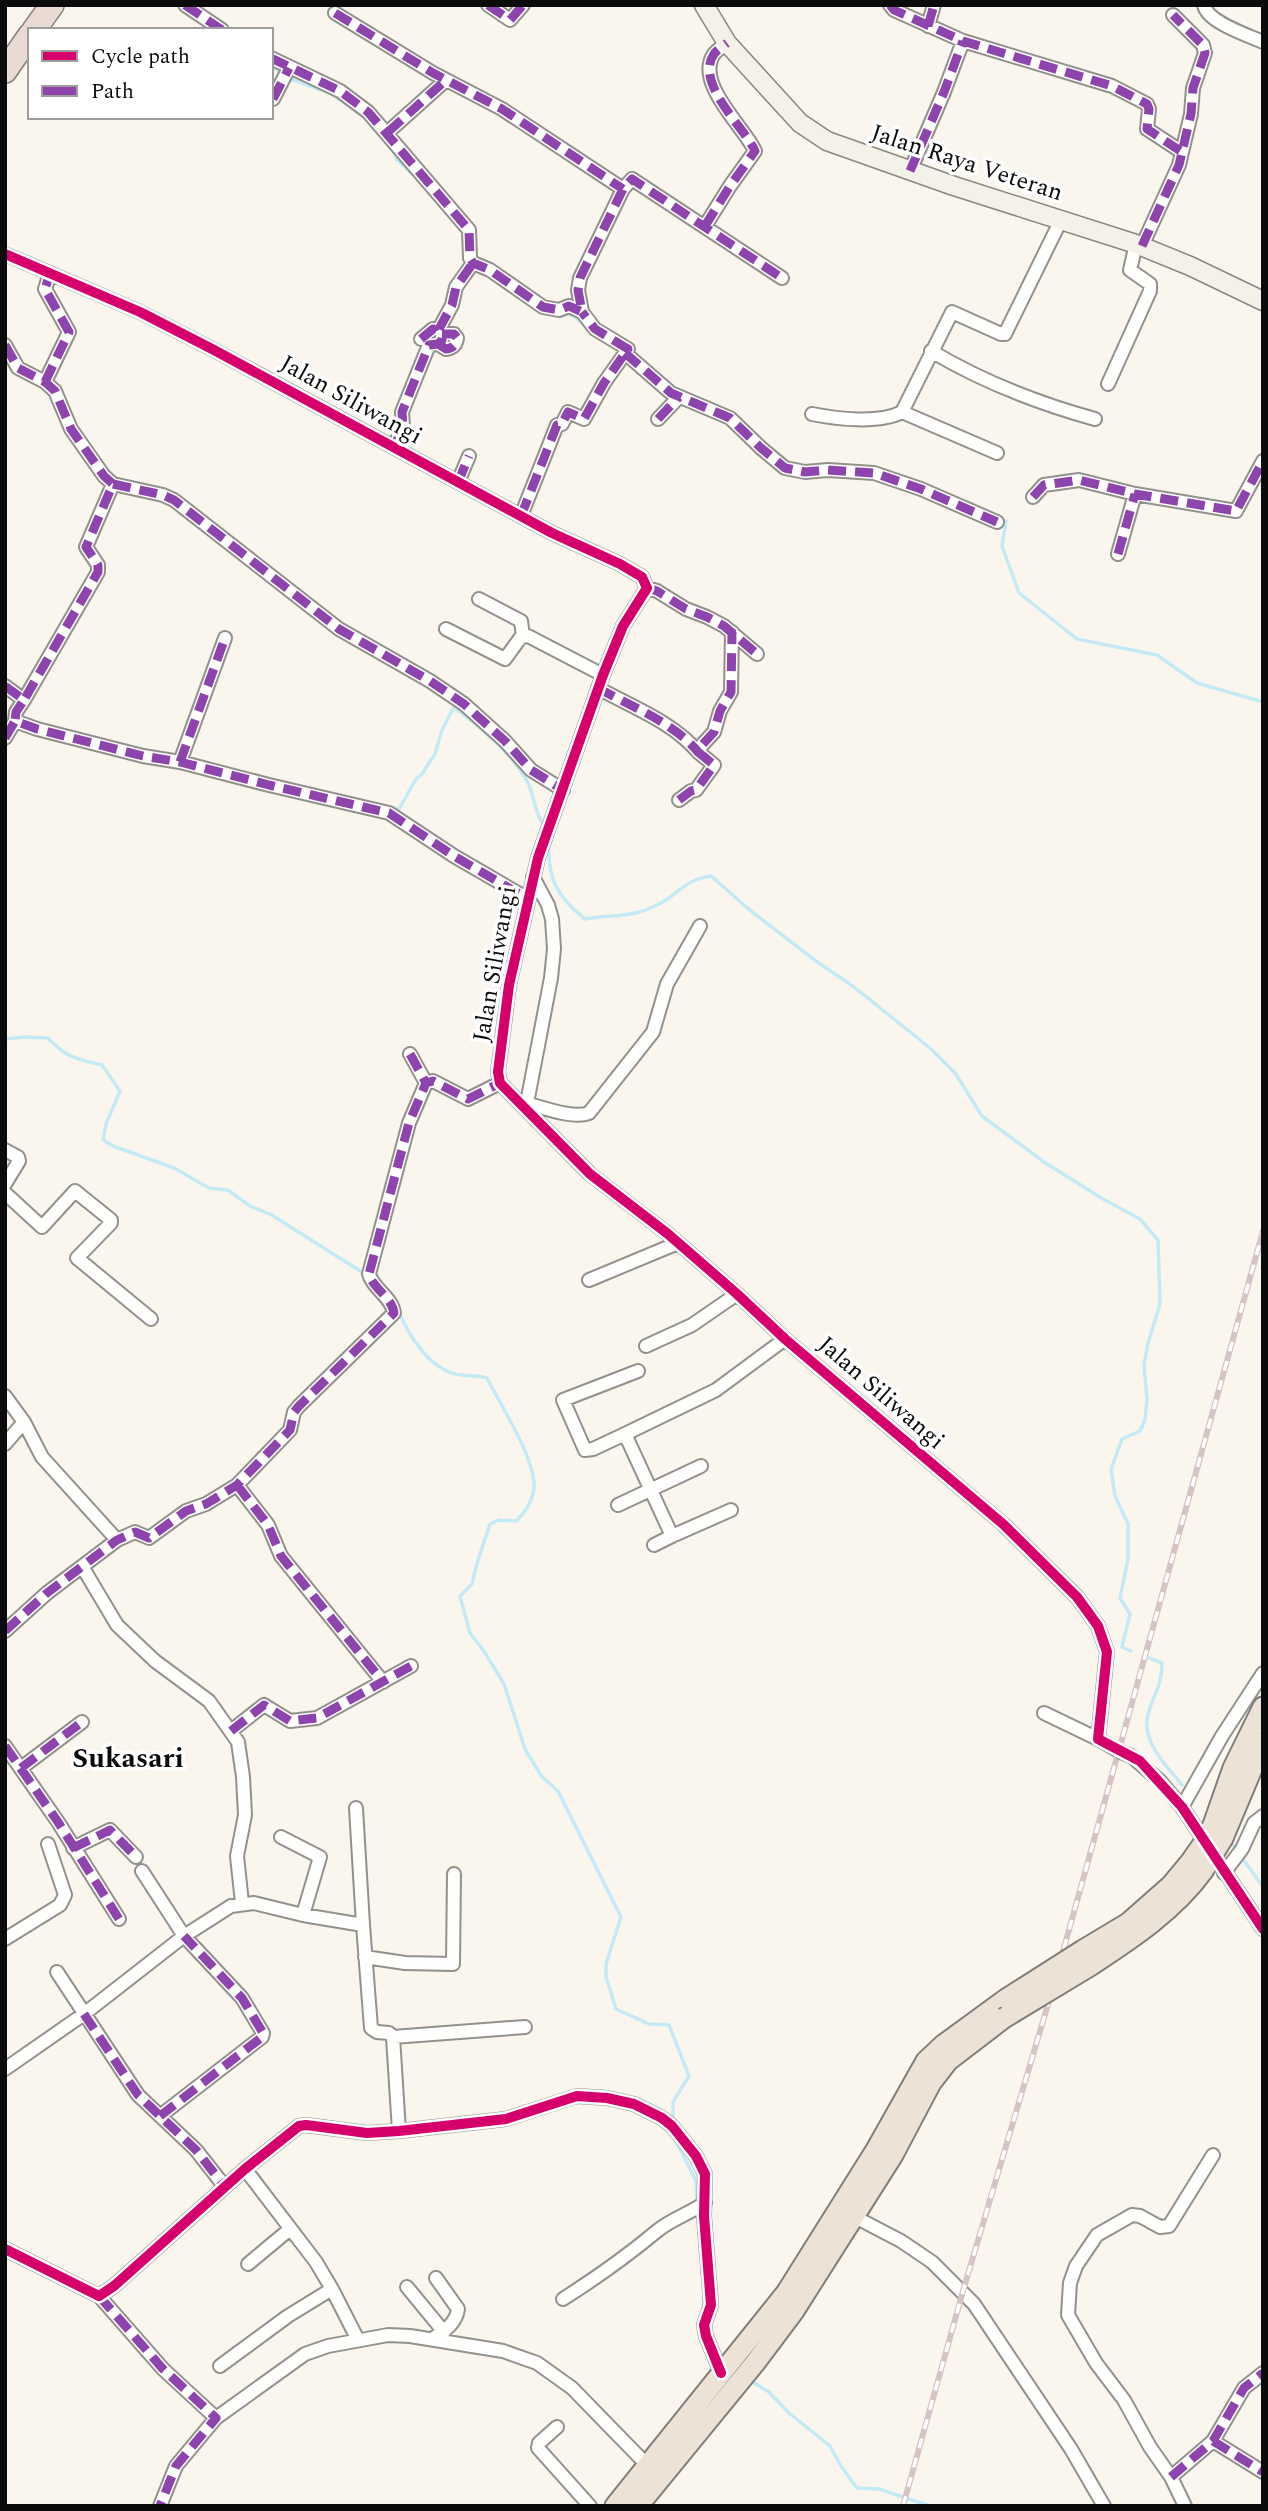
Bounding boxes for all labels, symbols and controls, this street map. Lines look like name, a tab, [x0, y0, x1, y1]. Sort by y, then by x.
legend	[28, 28, 273, 119]
text: Cycle path	[91, 41, 190, 73]
text: Path	[91, 76, 134, 108]
street label: Jalan Raya Veteran	[866, 115, 1068, 211]
street label: Jalan Siliwangi	[273, 346, 429, 454]
street label: Jalan Siliwangi	[464, 883, 526, 1045]
street label: Jalan Siliwangi	[810, 1328, 952, 1458]
district label: Sukasari	[72, 1737, 184, 1780]

